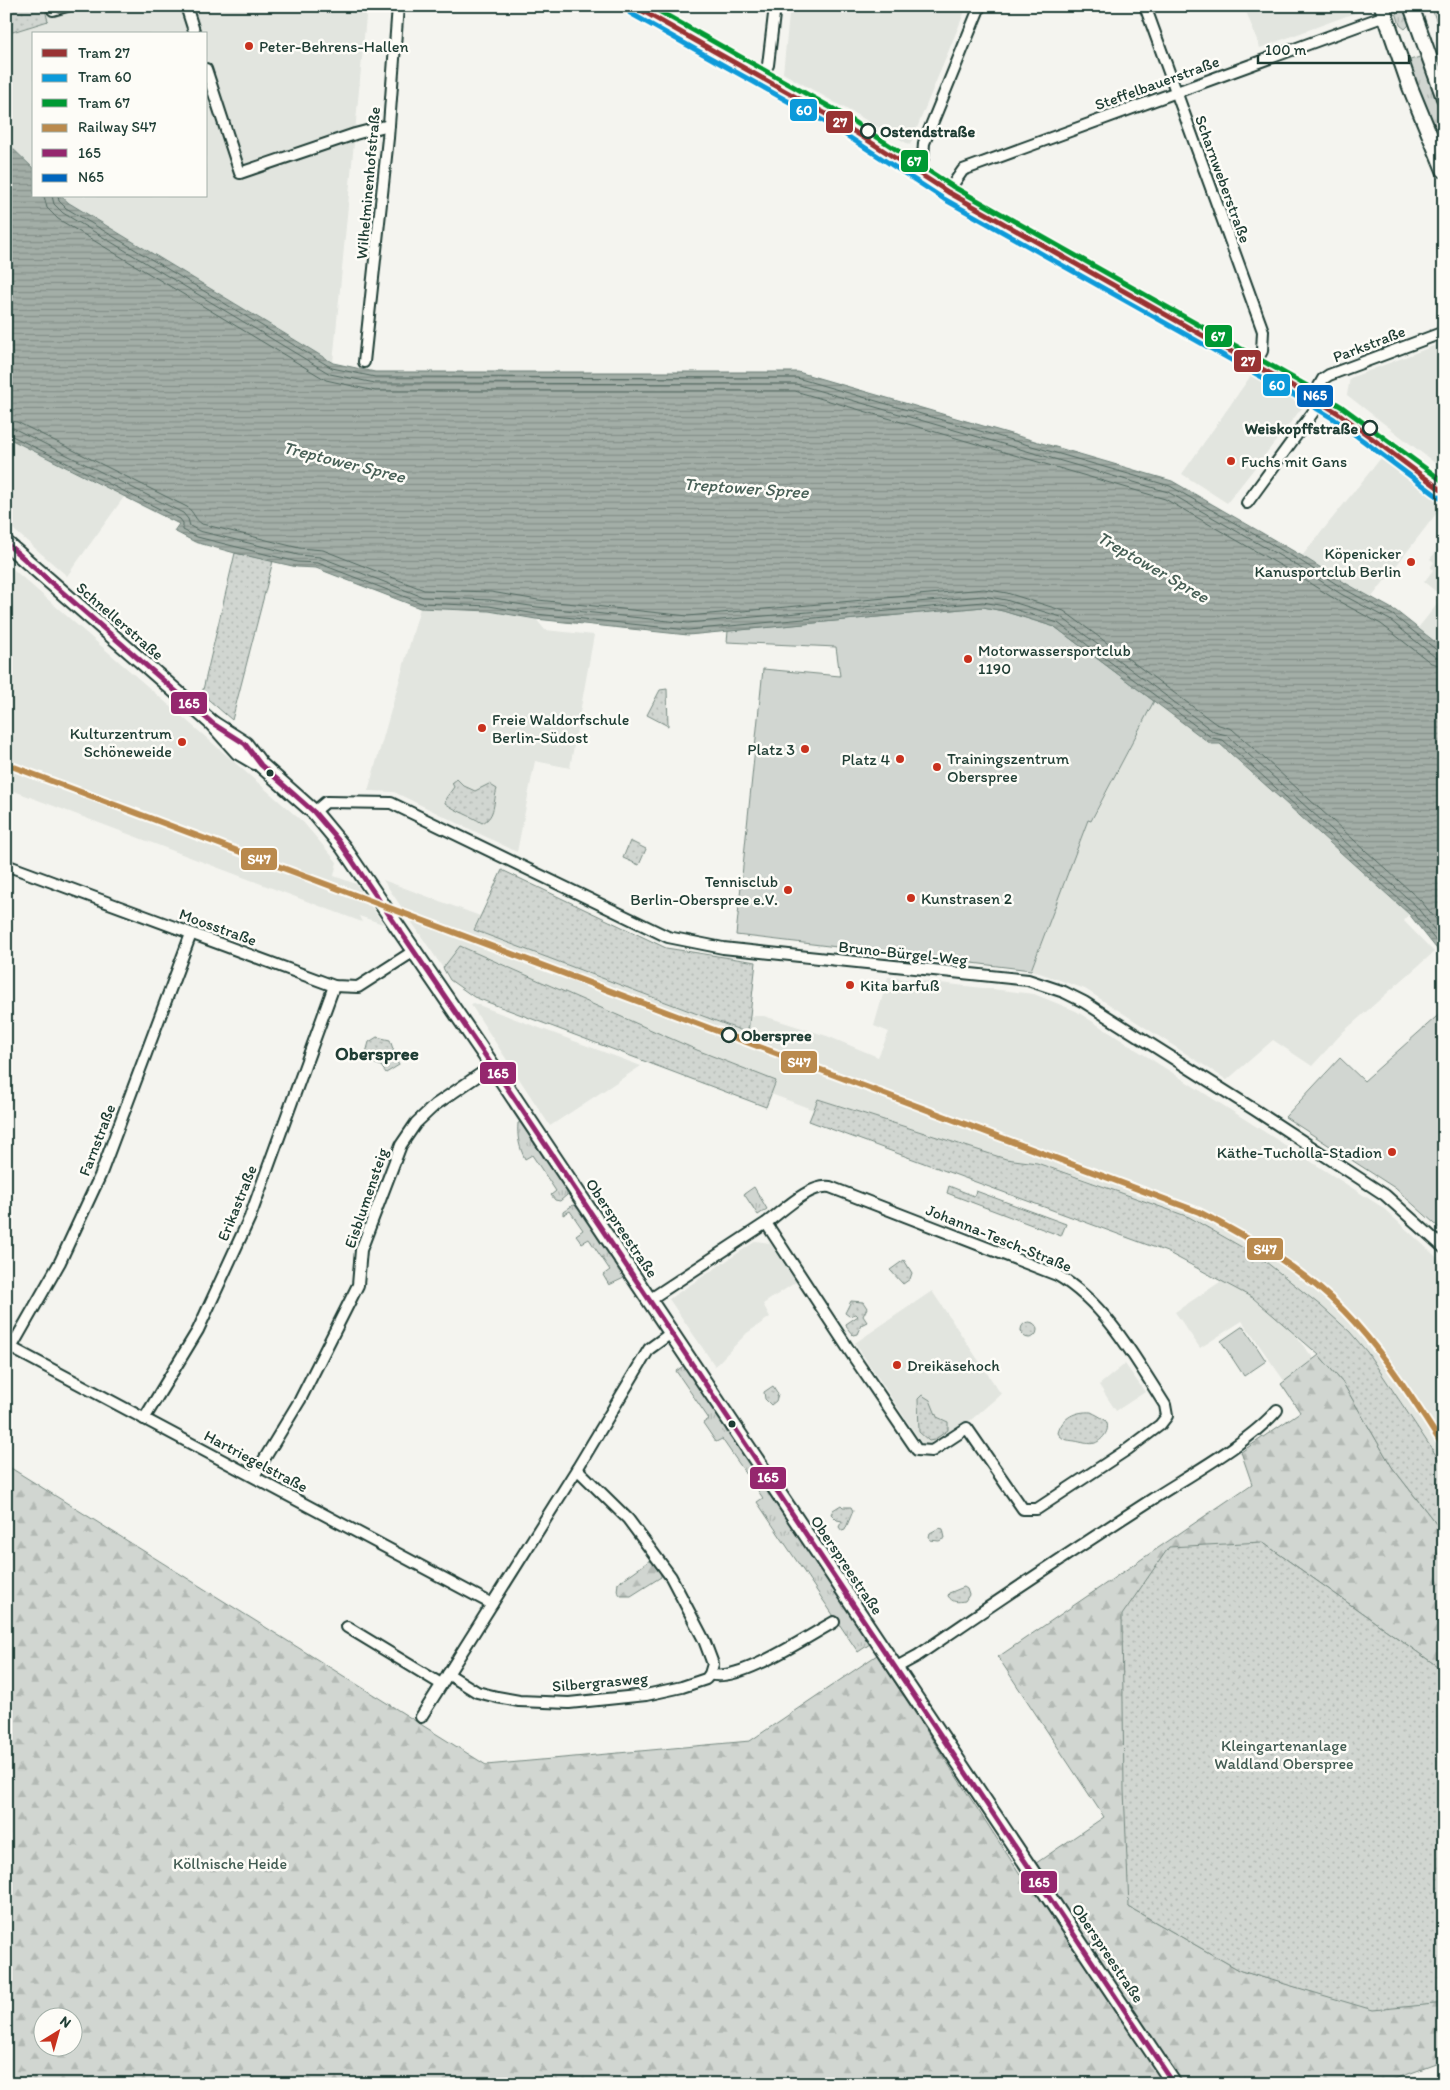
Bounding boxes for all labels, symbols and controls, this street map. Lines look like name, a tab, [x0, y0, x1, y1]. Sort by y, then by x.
legend	[32, 32, 208, 198]
scale bar	[1258, 32, 1409, 64]
place label: Peter-Behrens-Hallen	[259, 37, 409, 56]
marker: Peter-Behrens-Hallen	[243, 40, 255, 52]
text: 100 m	[1265, 41, 1307, 59]
text: Tram 27	[78, 44, 130, 62]
street label: Steffelbauerstraße	[1092, 52, 1222, 114]
text: Tram 60	[78, 68, 132, 86]
text: Tram 67	[78, 94, 130, 112]
line badge: 60	[789, 98, 818, 122]
text: 60	[796, 102, 812, 119]
street label: Wilhelminenhofstraße	[352, 106, 384, 260]
line badge: 27	[825, 110, 854, 134]
street label: Scharnweberstraße	[1191, 113, 1255, 245]
text: 27	[833, 114, 847, 131]
text: Railway S47	[78, 118, 157, 136]
place label: Ostendstraße	[880, 122, 975, 141]
marker: Ostendstraße	[860, 123, 876, 139]
text: 165	[78, 144, 101, 162]
line badge: 67	[900, 149, 929, 173]
text: 67	[907, 153, 921, 170]
text: N65	[78, 168, 104, 186]
street label: Parkstraße	[1330, 321, 1408, 367]
line badge: 67	[1204, 324, 1233, 348]
text: 67	[1211, 328, 1225, 345]
line badge: 27	[1233, 349, 1262, 373]
text: 27	[1241, 353, 1255, 370]
line badge: 60	[1262, 373, 1291, 397]
text: 60	[1269, 377, 1285, 394]
line badge: N65	[1296, 384, 1334, 408]
text: N65	[1303, 387, 1328, 404]
place label: Weiskopffstraße	[1244, 419, 1358, 439]
marker: Weiskopffstraße	[1362, 420, 1378, 436]
water label: Treptower Spree	[281, 436, 409, 488]
place label: Fuchs mit Gans	[1241, 452, 1347, 471]
marker: Fuchs mit Gans	[1225, 455, 1237, 467]
water label: Treptower Spree	[683, 473, 811, 503]
water label: Treptower Spree	[1093, 526, 1214, 609]
place label: Köpenicker Kanusportclub Berlin	[1254, 544, 1401, 581]
marker: Köpenicker Kanusportclub Berlin	[1405, 556, 1417, 568]
street label: Schnellerstraße	[72, 578, 168, 664]
place label: Motorwassersportclub 1190	[978, 641, 1131, 678]
marker: Motorwassersportclub 1190	[962, 653, 974, 665]
line badge: 165	[170, 691, 208, 715]
text: 165	[178, 695, 200, 712]
place label: Freie Waldorfschule Berlin-Südost	[492, 710, 629, 747]
marker: Freie Waldorfschule Berlin-Südost	[476, 722, 488, 734]
place label: Kulturzentrum Schöneweide	[70, 724, 172, 761]
marker: Kulturzentrum Schöneweide	[176, 736, 188, 748]
place label: Platz 3	[747, 740, 795, 759]
marker: Platz 3	[799, 743, 811, 755]
place label: Trainingszentrum Oberspree	[947, 749, 1070, 786]
place label: Platz 4	[841, 750, 890, 769]
marker: Platz 4	[894, 753, 906, 765]
marker: Trainingszentrum Oberspree	[931, 761, 943, 773]
unlabelled marker	[265, 768, 275, 778]
line badge: S47	[240, 847, 278, 871]
text: S47	[247, 851, 271, 868]
place label: Tennisclub Berlin-Oberspree e.V.	[630, 872, 778, 909]
marker: Tennisclub Berlin-Oberspree e.V.	[782, 884, 794, 896]
place label: Kunstrasen 2	[921, 889, 1013, 908]
marker: Kunstrasen 2	[905, 892, 917, 904]
street label: Moosstraße	[177, 904, 259, 950]
street label: Bruno-Bürgel-Weg	[837, 937, 969, 969]
place label: Kita barfuß	[860, 976, 940, 995]
marker: Kita barfuß	[844, 979, 856, 991]
place label: Oberspree	[741, 1026, 812, 1046]
marker: Oberspree	[721, 1027, 737, 1043]
district label: Oberspree	[335, 1042, 419, 1065]
line badge: S47	[780, 1050, 818, 1074]
text: S47	[787, 1054, 811, 1071]
line badge: 165	[479, 1061, 517, 1085]
text: 165	[487, 1065, 509, 1082]
street label: Farnstraße	[75, 1101, 120, 1179]
place label: Käthe-Tucholla-Stadion	[1217, 1143, 1382, 1162]
street label: Eisblumensteig	[340, 1145, 392, 1250]
marker: Käthe-Tucholla-Stadion	[1386, 1146, 1398, 1158]
street label: Erikastraße	[213, 1162, 261, 1244]
street label: Oberspreestraße	[582, 1175, 662, 1281]
street label: Johanna-Tesch-Straße	[923, 1200, 1075, 1276]
line badge: S47	[1246, 1237, 1284, 1261]
text: S47	[1253, 1241, 1277, 1258]
place label: Dreikäsehoch	[907, 1356, 1000, 1375]
marker: Dreikäsehoch	[891, 1359, 903, 1371]
unlabelled marker	[727, 1419, 737, 1429]
street label: Hartriegelstraße	[201, 1426, 311, 1496]
line badge: 165	[749, 1466, 787, 1490]
text: 165	[757, 1469, 779, 1486]
street label: Oberspreestraße	[807, 1512, 887, 1618]
street label: Silbergrasweg	[551, 1668, 650, 1696]
park label: Kleingartenanlage Waldland Oberspree	[1214, 1736, 1354, 1773]
park label: Köllnische Heide	[173, 1854, 287, 1873]
line badge: 165	[1020, 1870, 1058, 1894]
text: 165	[1028, 1874, 1050, 1891]
street label: Oberspreestraße	[1068, 1900, 1148, 2006]
north arrow	[32, 2008, 82, 2058]
text: N	[57, 2012, 74, 2032]

